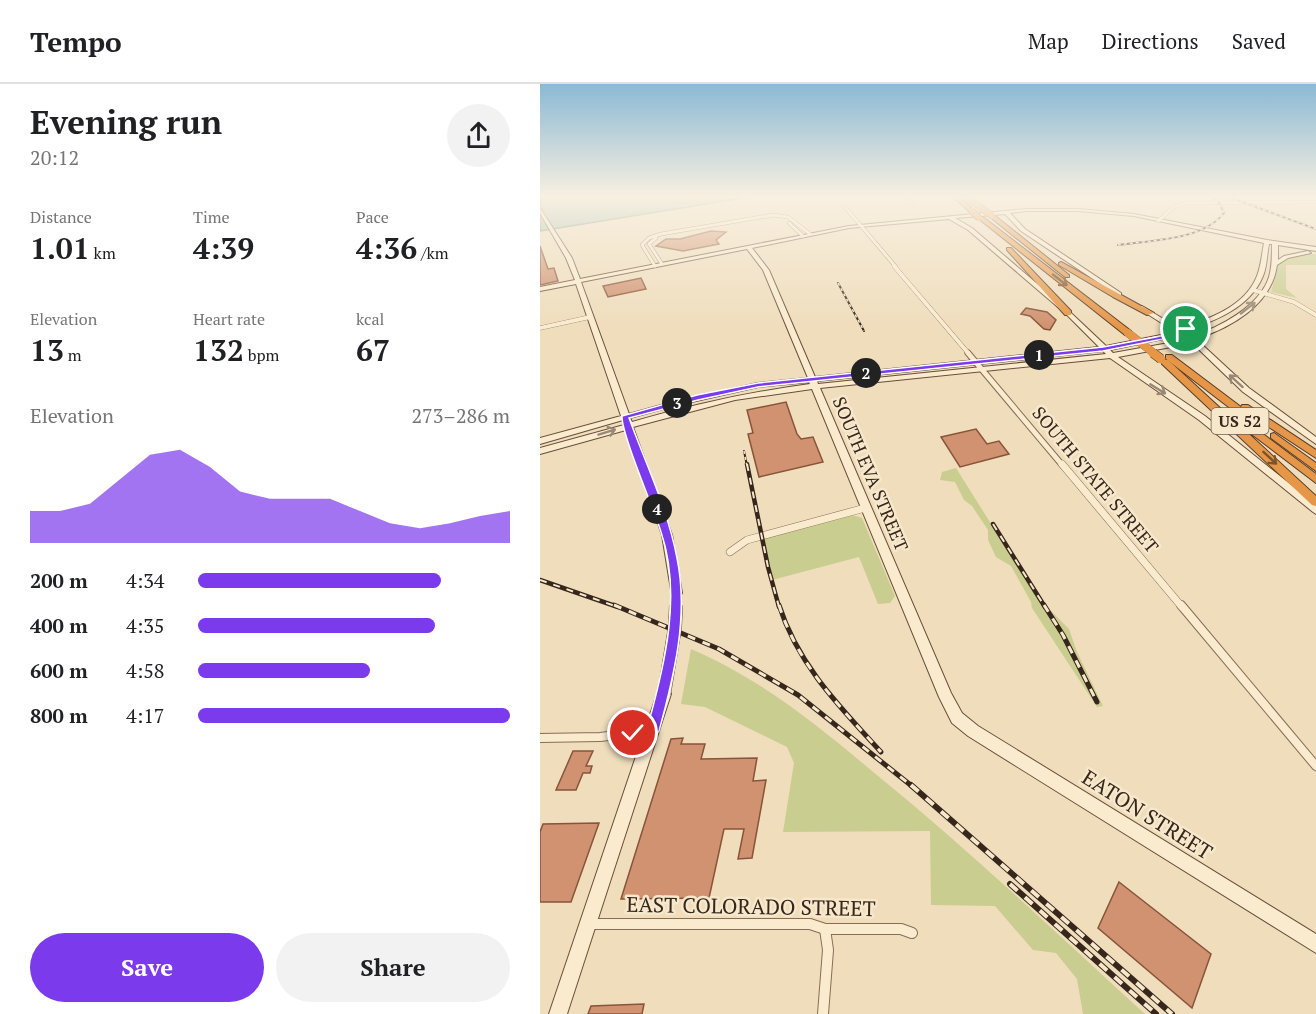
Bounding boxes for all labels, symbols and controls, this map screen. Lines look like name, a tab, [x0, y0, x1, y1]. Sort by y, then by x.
text: Tempo	[30, 23, 122, 60]
text: Map	[1028, 27, 1069, 55]
text: Directions	[1102, 27, 1199, 55]
text: Saved	[1232, 27, 1286, 55]
text: Evening run	[30, 100, 222, 143]
button: share	[447, 104, 510, 167]
text: 20:12	[30, 144, 79, 171]
text: Distance	[30, 206, 92, 228]
text: Time	[193, 206, 230, 228]
text: Pace	[356, 206, 389, 228]
text: 1.01	[30, 228, 90, 268]
text: 4:39	[193, 228, 254, 268]
text: 4:36	[356, 228, 417, 268]
text: km	[90, 242, 116, 264]
text: /km	[417, 242, 449, 264]
one-way arrow	[1051, 274, 1067, 287]
one-way arrow	[1240, 302, 1256, 315]
pin	[1160, 303, 1211, 354]
text: Elevation	[30, 308, 97, 330]
text: Heart rate	[193, 308, 265, 330]
text: kcal	[356, 308, 384, 330]
icon: arrive	[1169, 312, 1202, 345]
text: 13	[30, 330, 64, 370]
text: 132	[193, 330, 244, 370]
text: 67	[356, 330, 390, 370]
pin: 1	[1024, 340, 1054, 370]
text: m	[64, 344, 82, 366]
text: bpm	[244, 344, 279, 366]
text: 1	[1034, 344, 1044, 366]
pin: 2	[851, 358, 881, 388]
text: 2	[861, 362, 871, 384]
one-way arrow	[1228, 374, 1243, 388]
one-way arrow	[1149, 384, 1166, 396]
pin: 3	[662, 388, 692, 418]
text: 3	[672, 392, 682, 414]
street label: SOUTH EVA STREET	[828, 393, 914, 554]
street label: SOUTH STATE STREET	[1027, 401, 1164, 558]
text: Elevation	[30, 402, 114, 429]
text: 273–286 m	[411, 402, 510, 429]
road number: US 52	[1212, 408, 1268, 434]
one-way arrow	[597, 426, 616, 437]
one-way arrow	[1263, 451, 1278, 465]
pin: 4	[642, 494, 672, 524]
text: 4	[652, 498, 662, 520]
text: 200 m	[30, 567, 88, 594]
text: 4:34	[126, 567, 165, 594]
text: 400 m	[30, 612, 88, 639]
text: 4:35	[126, 612, 165, 639]
text: 600 m	[30, 657, 88, 684]
text: 4:58	[126, 657, 165, 684]
text: 800 m	[30, 702, 88, 729]
text: 4:17	[126, 702, 165, 729]
pin	[607, 707, 658, 758]
icon: check	[616, 716, 649, 749]
street label: EATON STREET	[1077, 763, 1218, 865]
street label: EAST COLORADO STREET	[626, 890, 876, 922]
button: Save	[30, 933, 264, 1002]
button: Share	[276, 933, 510, 1002]

